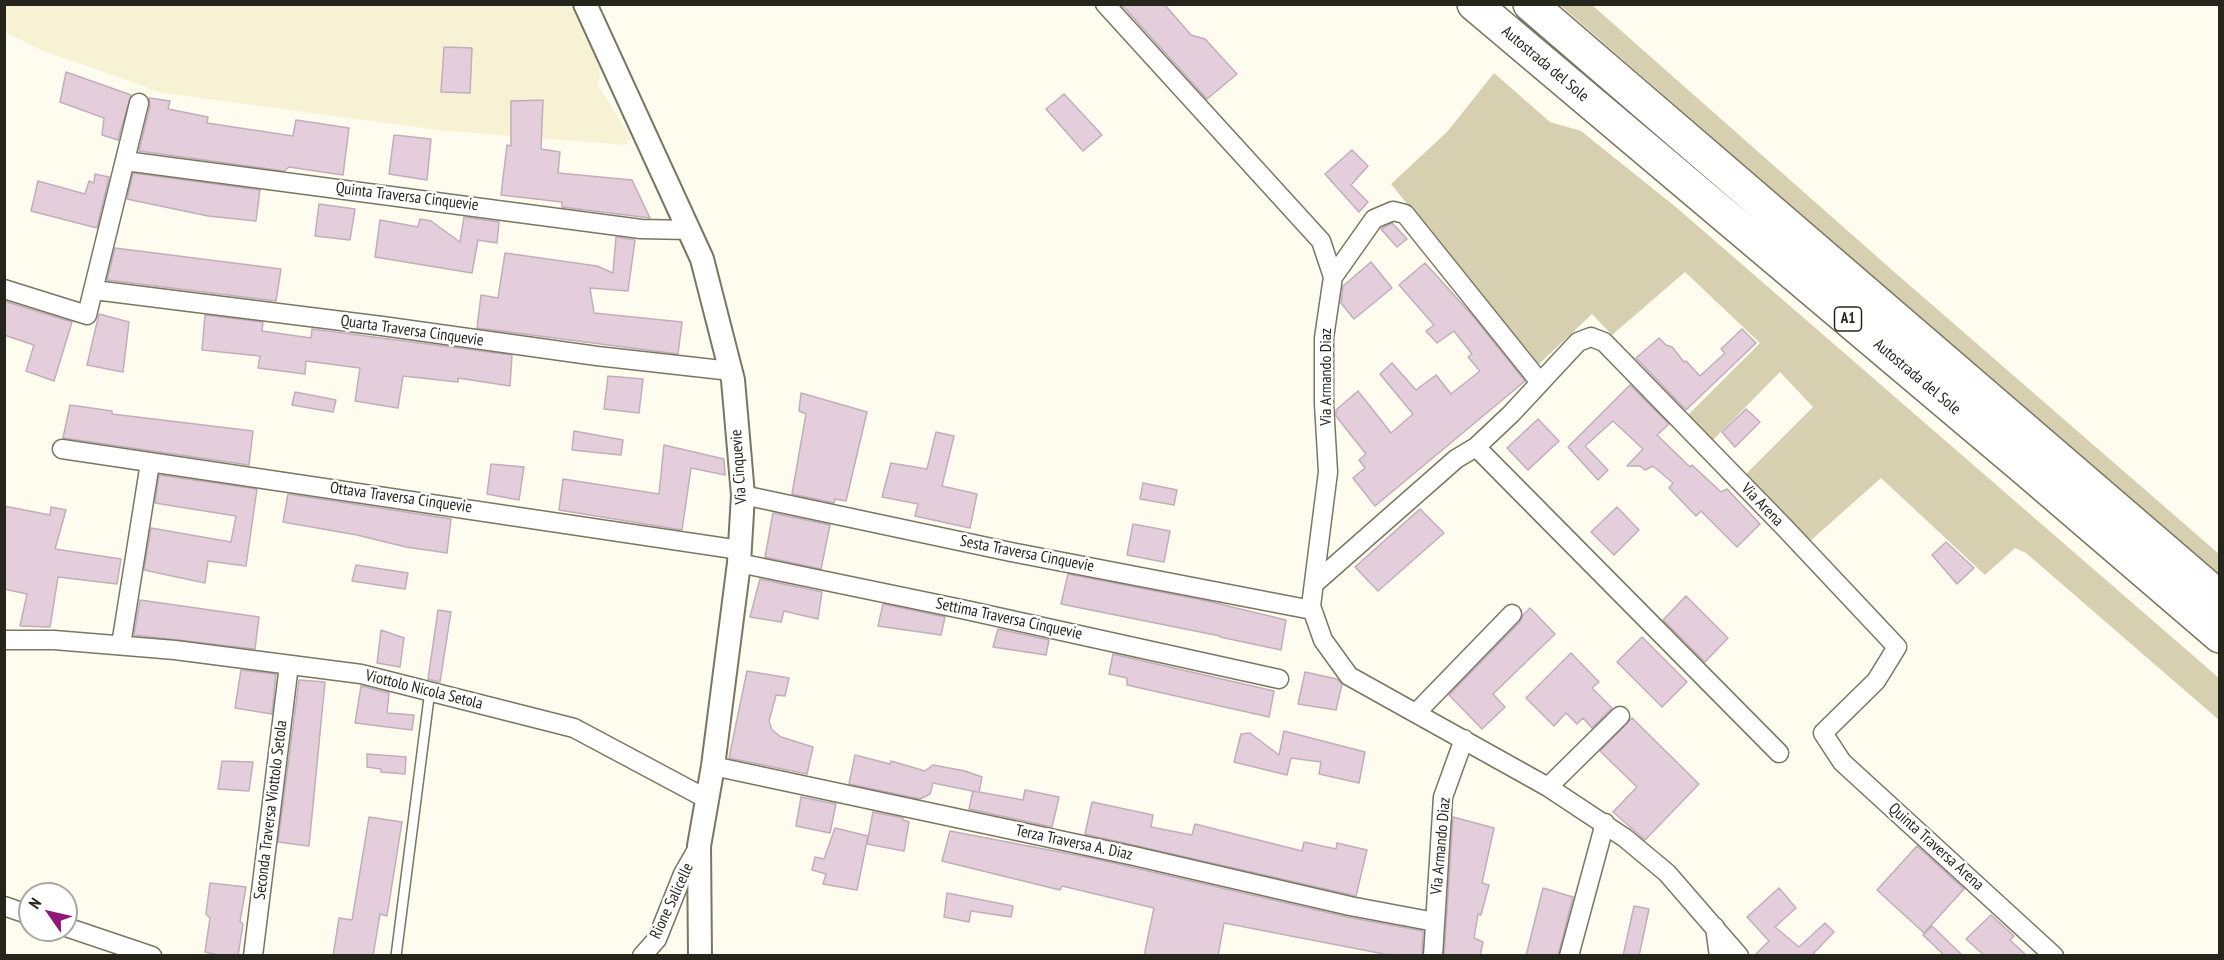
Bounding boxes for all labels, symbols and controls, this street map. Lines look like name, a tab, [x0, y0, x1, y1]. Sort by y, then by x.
street label: Autostrada del Sole	[1498, 22, 1592, 106]
street label: Quinta Traversa Cinquevie	[335, 179, 479, 215]
road number: A1	[1834, 307, 1862, 331]
street label: Quarta Traversa Cinquevie	[339, 311, 485, 351]
street label: Via Armando Diaz	[1316, 328, 1336, 426]
street label: Autostrada del Sole	[1870, 335, 1964, 419]
street label: Via Cinquevie	[727, 429, 751, 505]
street label: Ottava Traversa Cinquevie	[329, 479, 473, 517]
street label: Via Arena	[1737, 479, 1787, 531]
street label: Sesta Traversa Cinquevie	[958, 532, 1096, 576]
street label: Settima Traversa Cinquevie	[934, 594, 1084, 644]
street label: Viottolo Nicola Setola	[363, 666, 485, 714]
street label: Seconda Traversa Viottolo Setola	[250, 719, 292, 901]
street label: Via Armando Diaz	[1427, 796, 1455, 896]
street label: Quinta Traversa Arena	[1884, 799, 1988, 895]
street label: Terza Traversa A. Diaz	[1014, 821, 1134, 865]
street label: Rione Salicelle	[646, 860, 698, 942]
north arrow	[18, 882, 78, 942]
text: N	[24, 894, 45, 912]

